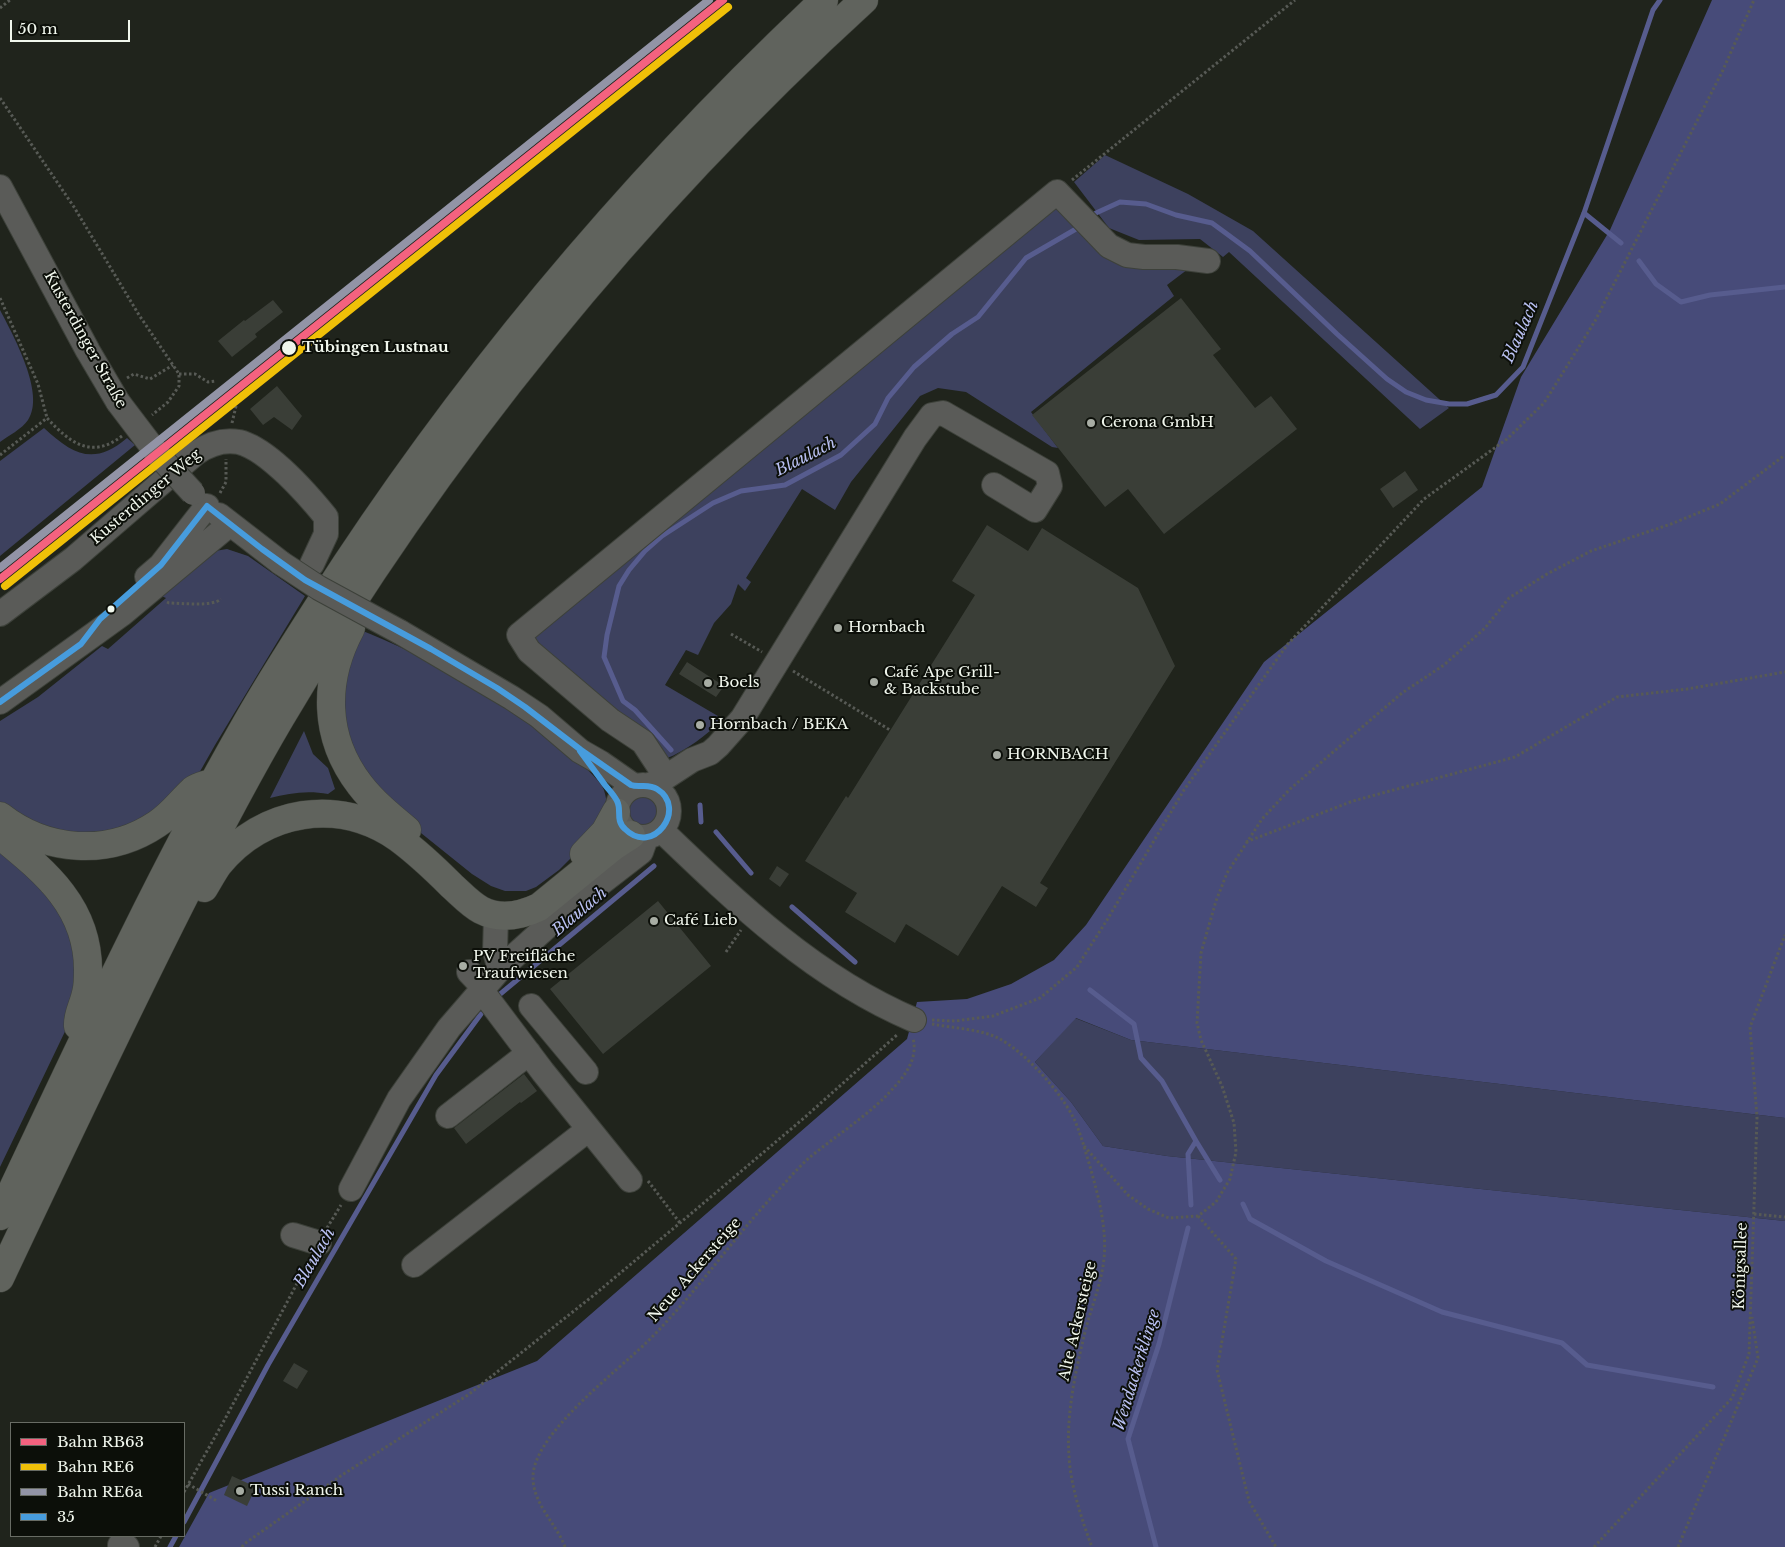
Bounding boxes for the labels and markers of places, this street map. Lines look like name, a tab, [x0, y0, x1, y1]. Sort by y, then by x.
marker: Tübingen Lustnau	[280, 339, 298, 357]
place label: Tübingen Lustnau	[302, 339, 449, 357]
place label: Cerona GmbH	[1101, 414, 1214, 432]
marker: Cerona GmbH	[1085, 417, 1097, 429]
unlabelled marker	[106, 604, 116, 614]
place label: Hornbach	[848, 619, 925, 637]
marker: Hornbach	[832, 622, 844, 634]
place label: Café Ape Grill- & Backstube	[884, 664, 1000, 699]
place label: Boels	[718, 674, 760, 692]
marker: Café Ape Grill- & Backstube	[868, 676, 880, 688]
marker: Boels	[702, 677, 714, 689]
place label: Hornbach / BEKA	[710, 716, 848, 734]
marker: Hornbach / BEKA	[694, 719, 706, 731]
place label: HORNBACH	[1007, 746, 1109, 764]
marker: HORNBACH	[991, 749, 1003, 761]
place label: Café Lieb	[664, 912, 738, 930]
marker: Café Lieb	[648, 915, 660, 927]
place label: PV Freifläche Traufwiesen	[473, 948, 575, 983]
marker: PV Freifläche Traufwiesen	[457, 960, 469, 972]
place label: Tussi Ranch	[250, 1482, 343, 1500]
marker: Tussi Ranch	[234, 1485, 246, 1497]

